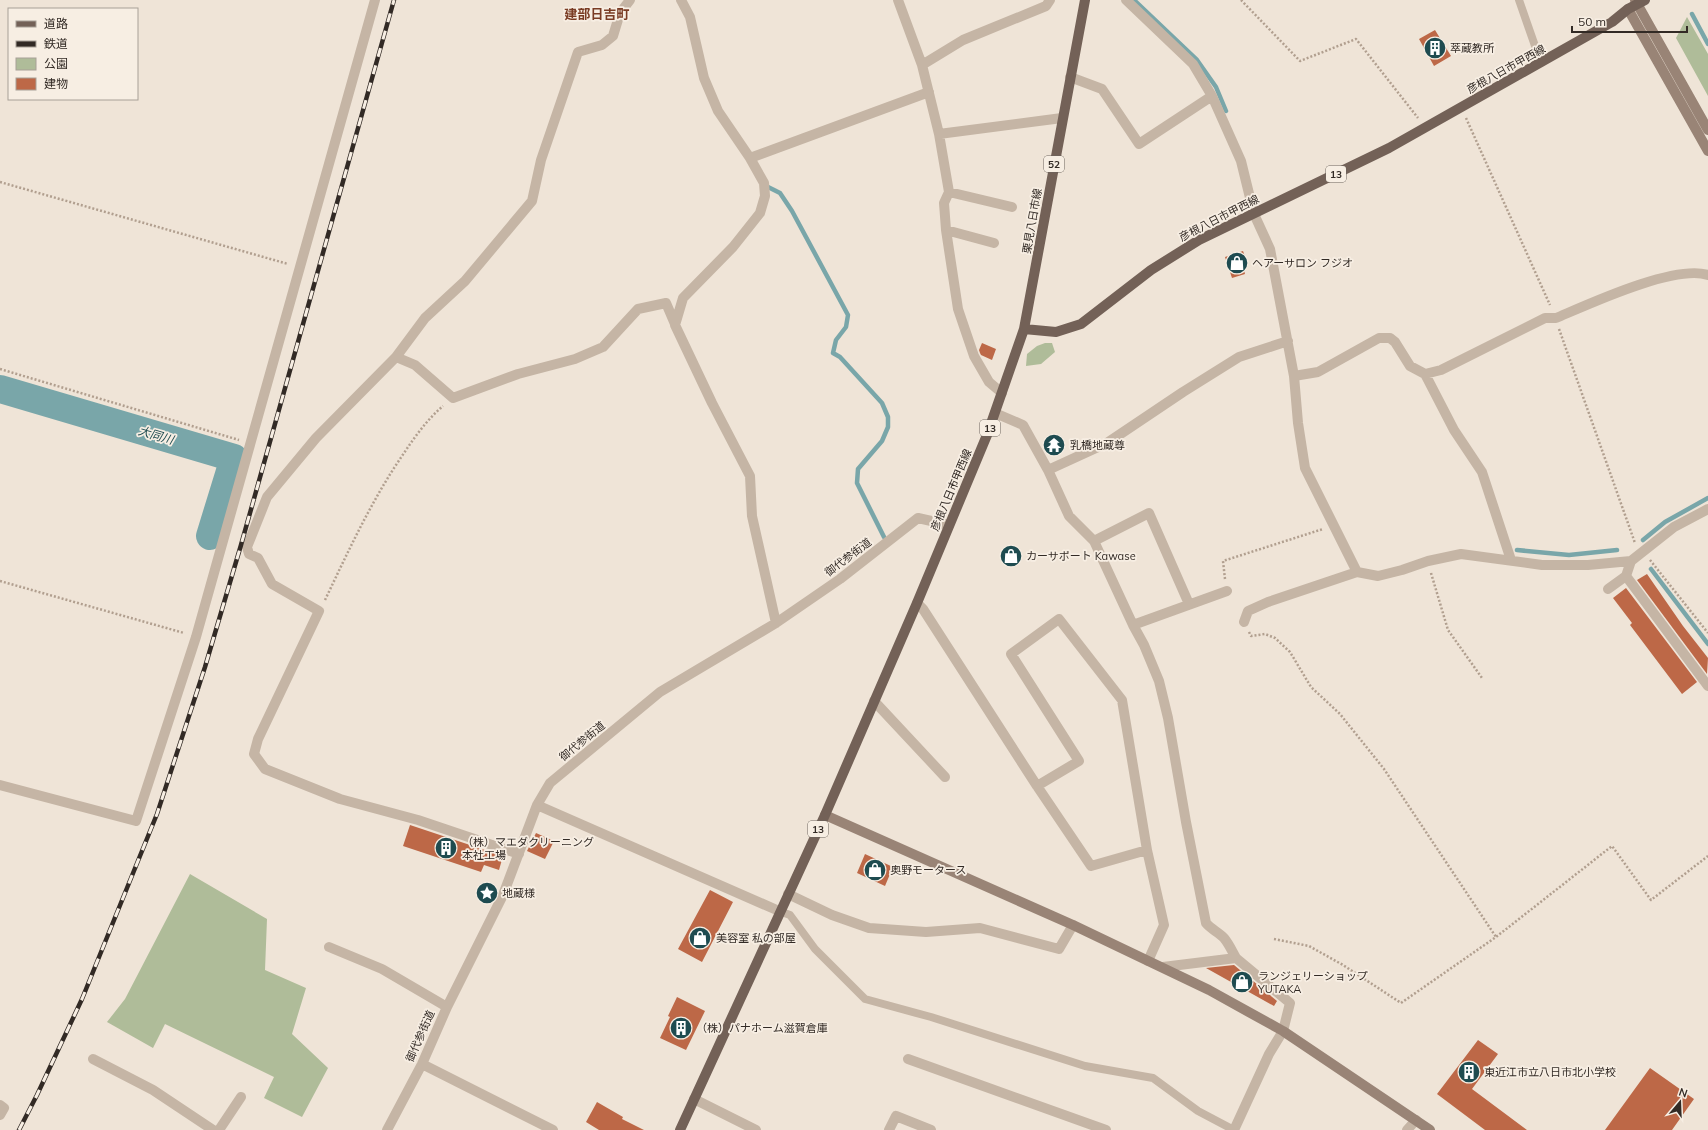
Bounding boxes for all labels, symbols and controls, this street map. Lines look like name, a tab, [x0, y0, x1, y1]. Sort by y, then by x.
district label: 建部日吉町	[564, 6, 630, 22]
legend	[8, 8, 138, 100]
scale bar	[1572, 8, 1687, 34]
text: 50 m	[1578, 14, 1606, 29]
text: 道路	[44, 16, 68, 31]
building icon: 萃蔵教所	[1422, 35, 1448, 61]
text: 鉄道	[44, 36, 68, 51]
place label: 萃蔵教所	[1450, 41, 1495, 55]
street label: 彦根八日市甲西線	[1464, 42, 1548, 96]
text: 公園	[44, 56, 68, 71]
text: 建物	[44, 76, 68, 91]
road number: 52	[1044, 156, 1064, 172]
road number: 13	[1326, 166, 1346, 182]
street label: 栗見八日市線	[1019, 187, 1045, 255]
street label: 彦根八日市甲西線	[1177, 192, 1261, 244]
shop icon: ヘアーサロン フジオ	[1224, 250, 1250, 276]
place label: ヘアーサロン フジオ	[1252, 256, 1353, 270]
road number: 13	[980, 420, 1000, 436]
water label: 大同川	[137, 423, 177, 448]
temple icon: 乳橋地蔵尊	[1041, 432, 1067, 458]
place label: 乳橋地蔵尊	[1070, 438, 1125, 452]
street label: 彦根八日市甲西線	[927, 447, 975, 533]
street label: 御代参街道	[821, 535, 874, 580]
shop icon: カーサポート Kawase	[998, 543, 1024, 569]
place label: カーサポート Kawase	[1026, 549, 1136, 563]
street label: 御代参街道	[555, 718, 608, 764]
road number: 13	[808, 821, 828, 837]
building icon: （株）マエダクリーニング 本社工場	[433, 835, 459, 861]
place label: （株）マエダクリーニング 本社工場	[462, 835, 594, 862]
shop icon: 奥野モータース	[862, 857, 888, 883]
place label: 奥野モータース	[890, 863, 966, 877]
place icon: 地蔵様	[474, 880, 500, 906]
place label: 地蔵様	[502, 886, 535, 900]
shop icon: 美容室 私の部屋	[687, 925, 713, 951]
place label: 美容室 私の部屋	[716, 931, 796, 945]
shop icon: ランジェリーショップ YUTAKA	[1229, 969, 1255, 995]
place label: ランジェリーショップ YUTAKA	[1257, 969, 1368, 996]
street label: 御代参街道	[402, 1008, 438, 1065]
building icon: （株）パナホーム滋賀倉庫	[668, 1015, 694, 1041]
place label: （株）パナホーム滋賀倉庫	[696, 1021, 828, 1035]
building icon: 東近江市立八日市北小学校	[1456, 1059, 1482, 1085]
place label: 東近江市立八日市北小学校	[1484, 1065, 1616, 1079]
north arrow	[1660, 1082, 1700, 1122]
text: N	[1677, 1085, 1689, 1101]

